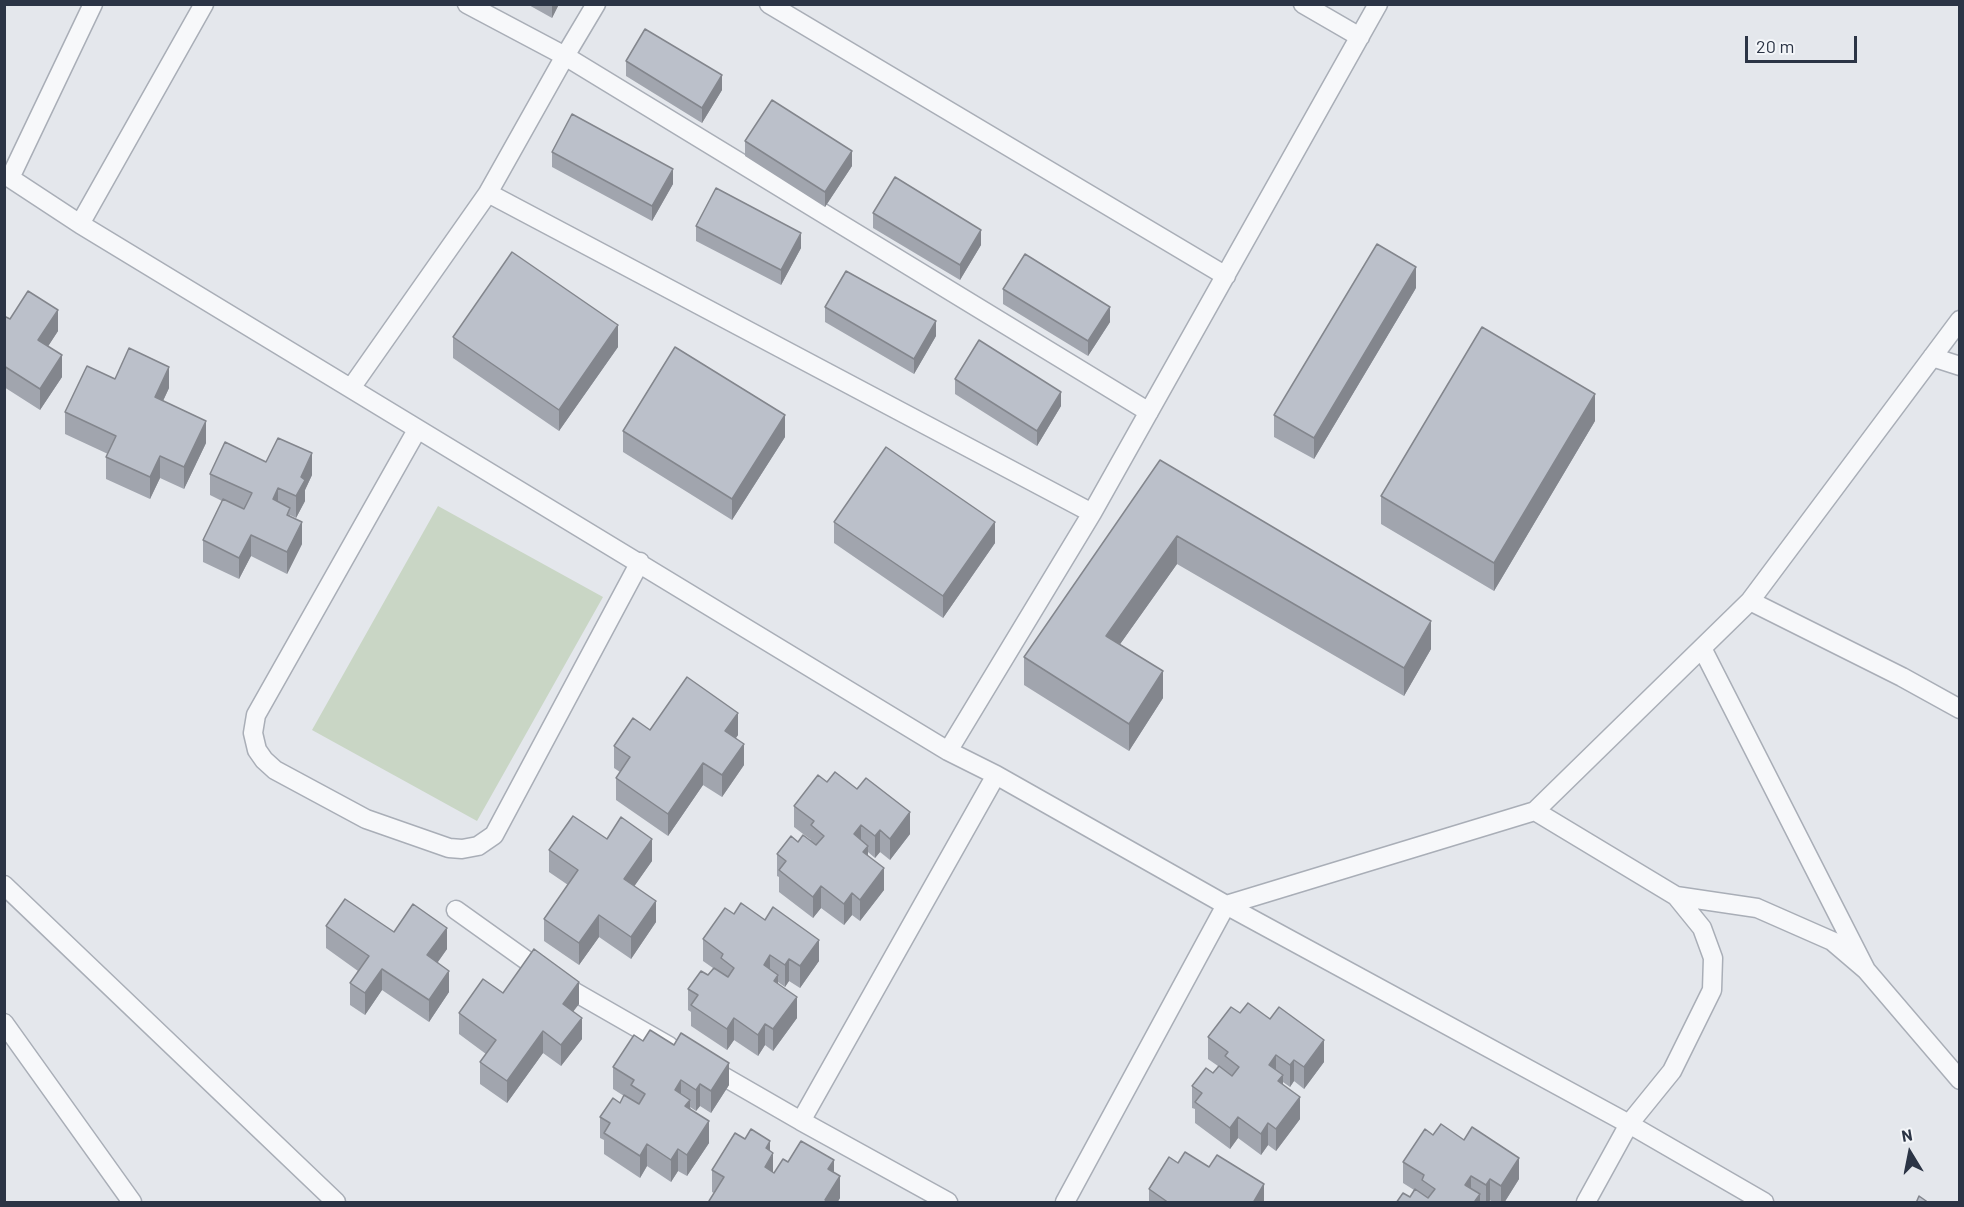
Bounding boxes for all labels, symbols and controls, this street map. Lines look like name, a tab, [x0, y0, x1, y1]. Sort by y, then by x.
scale bar	[1748, 24, 1860, 62]
text: 20 m	[1756, 35, 1794, 57]
north arrow	[1880, 1123, 1940, 1183]
text: N	[1900, 1125, 1914, 1145]

